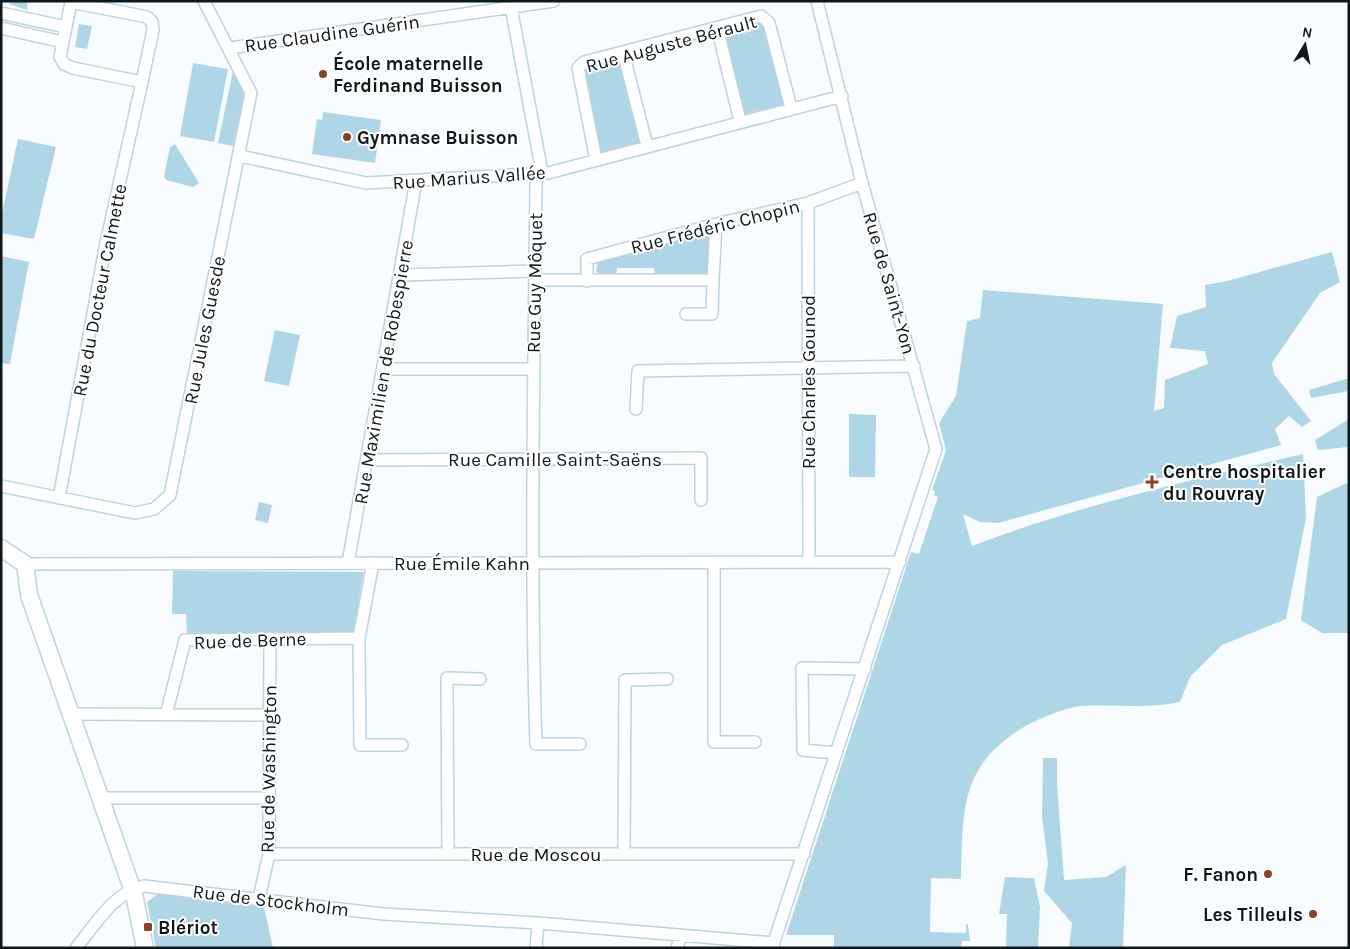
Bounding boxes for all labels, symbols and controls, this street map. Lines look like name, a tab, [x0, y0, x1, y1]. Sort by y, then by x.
street label: Rue Claudine Guérin	[243, 11, 421, 57]
street label: Rue Auguste Bérault	[583, 11, 759, 77]
north arrow	[1280, 20, 1330, 70]
text: N	[1301, 23, 1314, 42]
place label: École maternelle Ferdinand Buisson	[333, 50, 503, 97]
marker: École maternelle Ferdinand Buisson	[317, 68, 329, 80]
place label: Gymnase Buisson	[357, 127, 518, 149]
marker: Gymnase Buisson	[341, 131, 353, 143]
street label: Rue Marius Vallée	[392, 162, 546, 194]
street label: Rue du Docteur Calmette	[69, 182, 131, 398]
street label: Rue Frédéric Chopin	[628, 195, 802, 259]
street label: Rue de Saint-Yon	[858, 210, 920, 357]
street label: Rue Guy Môquet	[523, 213, 547, 353]
street label: Rue Maximilien de Robespierre	[350, 238, 418, 506]
street label: Rue Jules Guesde	[180, 254, 230, 406]
street label: Rue Charles Gounod	[798, 295, 820, 469]
street label: Rue Camille Saint-Saëns	[448, 449, 662, 471]
place label: Centre hospitalier du Rouvray	[1163, 461, 1326, 505]
marker: Centre hospitalier du Rouvray	[1145, 475, 1159, 489]
street label: Rue Émile Kahn	[394, 552, 530, 575]
street label: Rue de Berne	[193, 628, 307, 654]
street label: Rue de Washington	[257, 685, 281, 853]
street label: Rue de Moscou	[470, 844, 602, 866]
place label: F. Fanon	[1183, 864, 1258, 886]
marker: F. Fanon	[1262, 868, 1274, 880]
street label: Rue de Stockholm	[191, 880, 350, 922]
place label: Les Tilleuls	[1203, 904, 1303, 926]
marker: Les Tilleuls	[1307, 908, 1319, 920]
place label: Blériot	[158, 917, 218, 939]
marker: Blériot	[142, 921, 154, 933]

